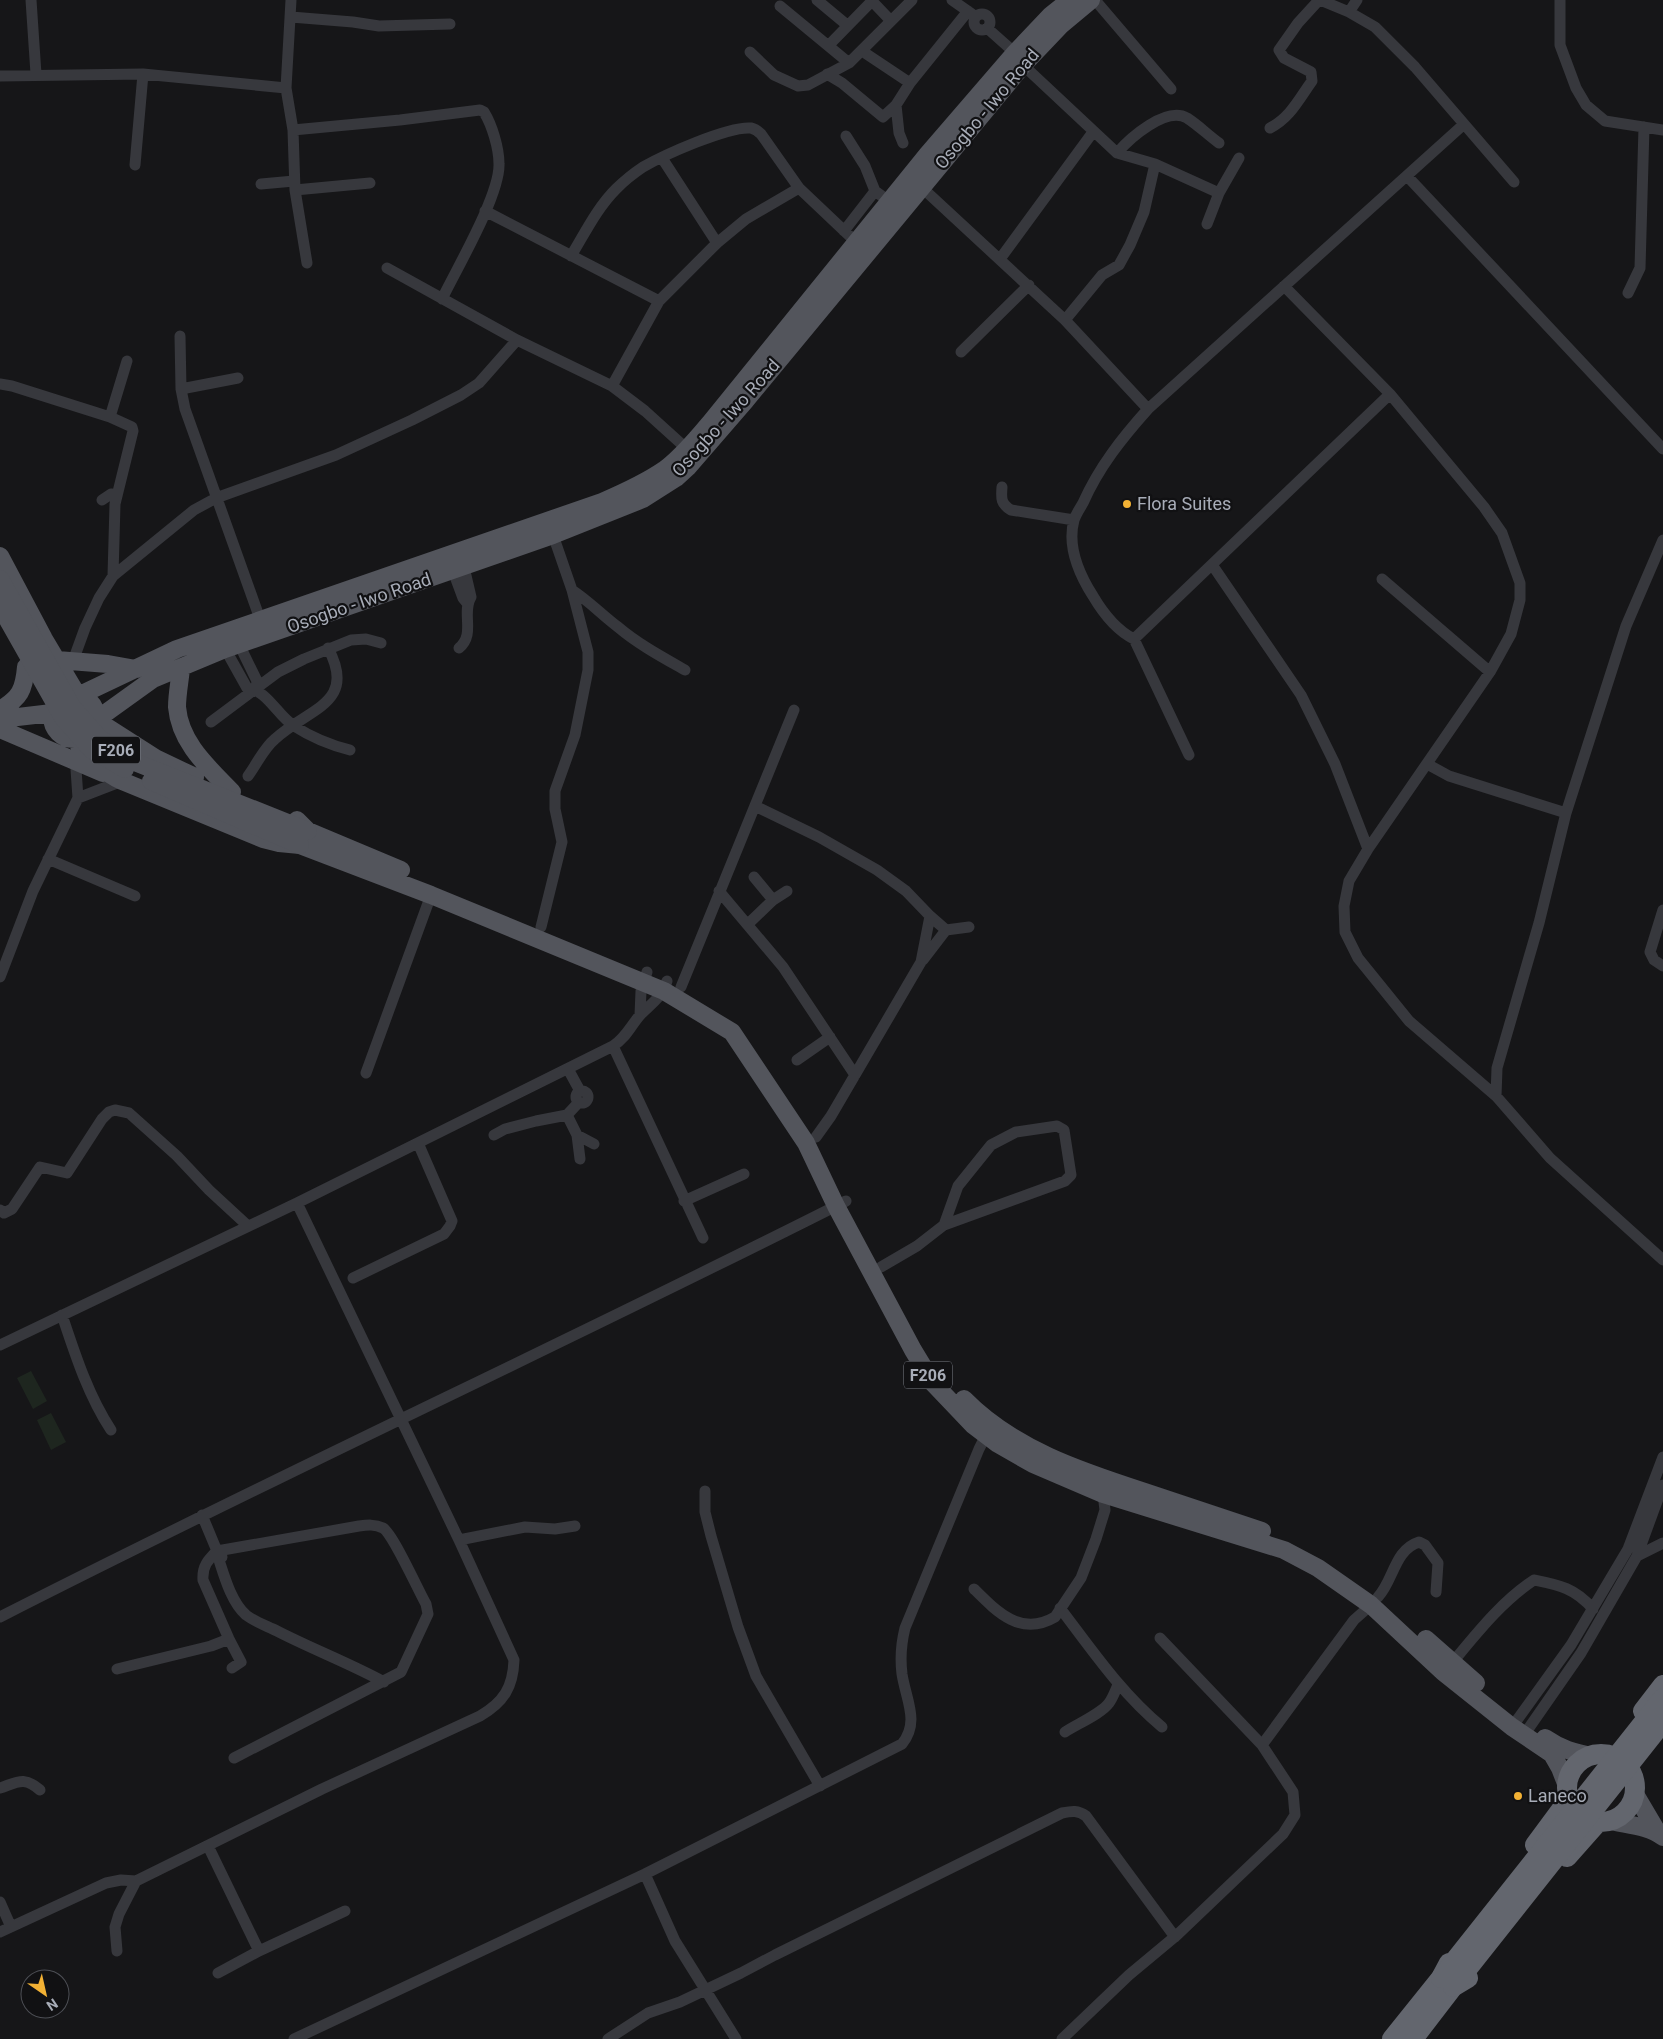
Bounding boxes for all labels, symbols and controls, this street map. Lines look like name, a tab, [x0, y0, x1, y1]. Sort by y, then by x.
street label: Osogbo - Iwo Road	[930, 44, 1043, 173]
street label: Osogbo - Iwo Road	[667, 355, 784, 481]
place label: Flora Suites	[1137, 493, 1231, 514]
marker: Flora Suites	[1121, 498, 1133, 510]
street label: Osogbo - Iwo Road	[284, 568, 434, 637]
road number: F206	[92, 736, 140, 764]
road number: F206	[904, 1362, 952, 1388]
place label: Laneco	[1528, 1785, 1587, 1806]
marker: Laneco	[1512, 1790, 1524, 1802]
north arrow	[20, 1969, 70, 2019]
text: N	[44, 1995, 61, 2014]

